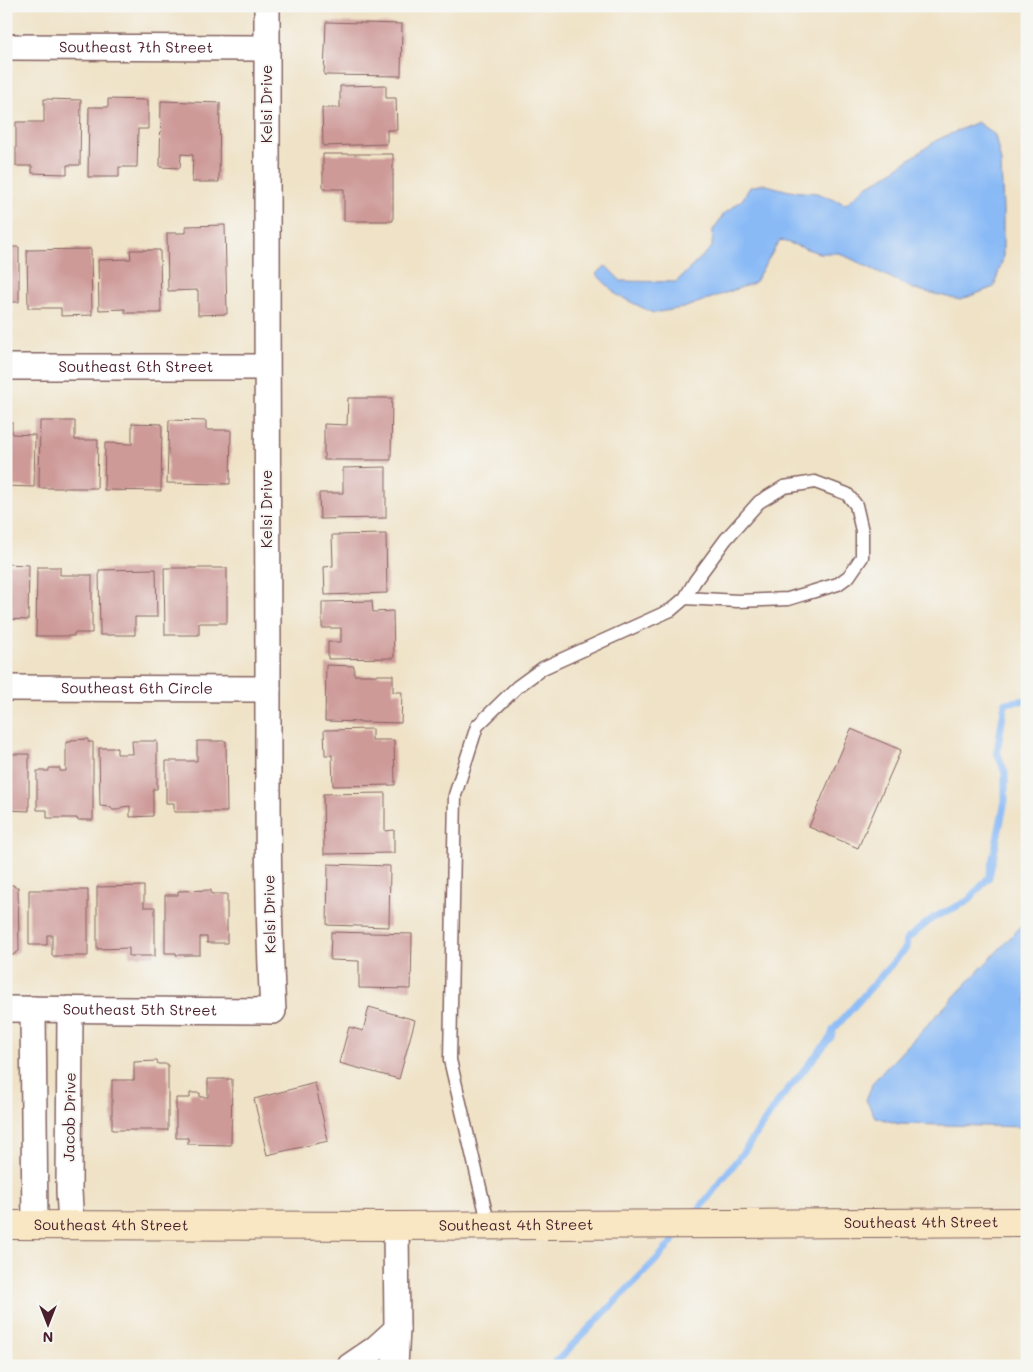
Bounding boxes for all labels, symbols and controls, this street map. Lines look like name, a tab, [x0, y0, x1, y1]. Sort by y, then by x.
street label: Southeast 7th Street	[59, 36, 213, 57]
street label: Kelsi Drive	[256, 65, 276, 143]
street label: Southeast 6th Street	[59, 356, 213, 376]
street label: Kelsi Drive	[256, 470, 276, 548]
street label: Southeast 6th Circle	[61, 677, 213, 698]
street label: Kelsi Drive	[258, 875, 280, 953]
street label: Southeast 5th Street	[63, 998, 217, 1020]
street label: Jacob Drive	[58, 1072, 80, 1162]
street label: Southeast 4th Street	[844, 1211, 998, 1232]
street label: Southeast 4th Street	[34, 1214, 188, 1234]
street label: Southeast 4th Street	[439, 1214, 593, 1235]
north arrow	[22, 1300, 72, 1350]
text: N	[43, 1328, 53, 1347]

